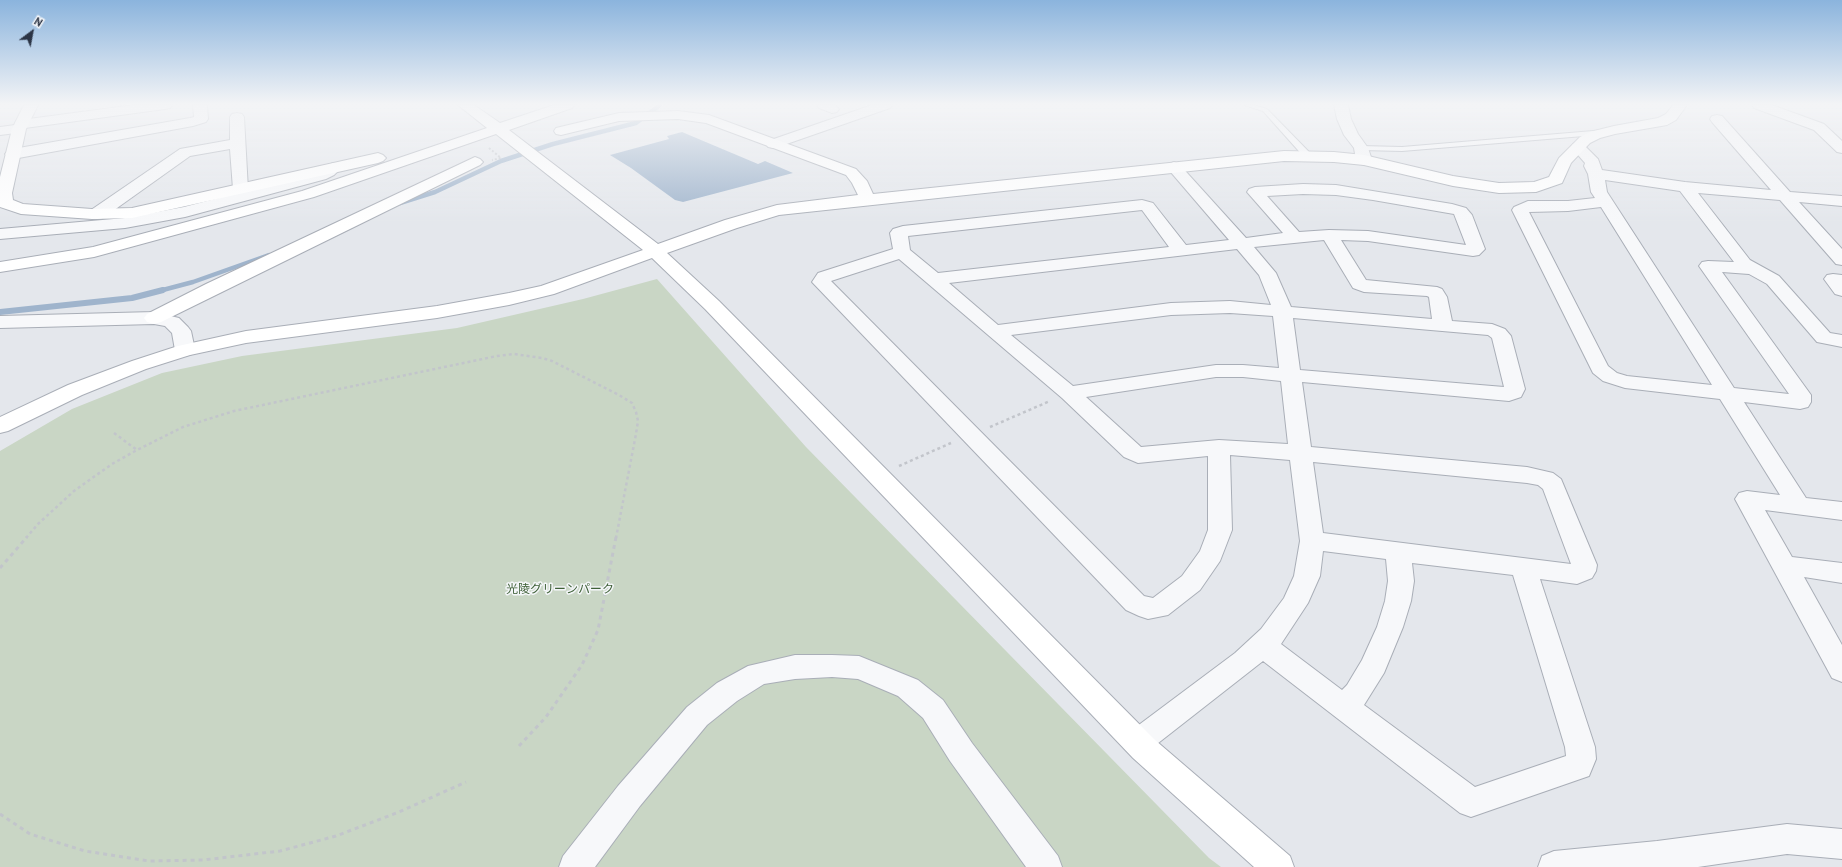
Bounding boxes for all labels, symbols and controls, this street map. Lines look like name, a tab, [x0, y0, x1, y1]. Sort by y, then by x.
north arrow	[12, 12, 52, 52]
text: N	[32, 14, 45, 30]
park label: 光陵グリーンパーク	[506, 583, 614, 597]

